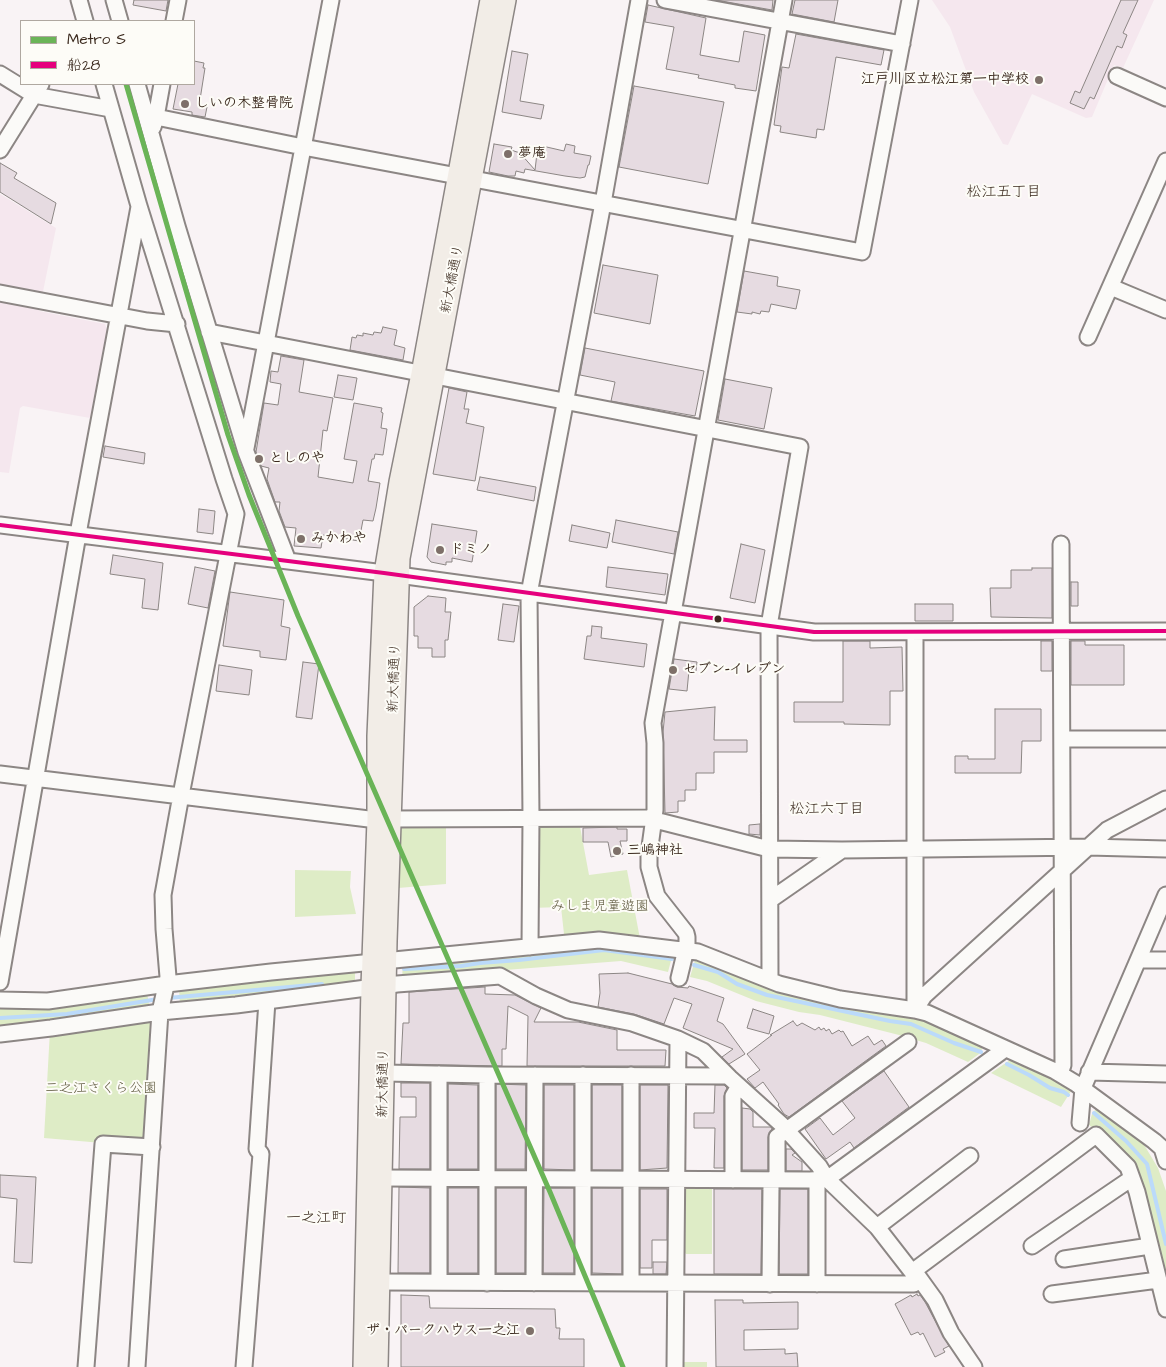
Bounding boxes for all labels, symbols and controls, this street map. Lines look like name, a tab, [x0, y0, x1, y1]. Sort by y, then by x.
legend	[20, 20, 195, 85]
text: Metro S	[67, 29, 126, 50]
text: 船28	[67, 55, 100, 76]
place label: 江戸川区立松江第一中学校	[861, 72, 1029, 88]
marker: 江戸川区立松江第一中学校	[1033, 74, 1045, 86]
place label: しいの木整骨院	[195, 96, 293, 112]
marker: しいの木整骨院	[179, 98, 191, 110]
place label: 夢庵	[518, 146, 546, 162]
marker: 夢庵	[502, 148, 514, 160]
district label: 松江五丁目	[967, 184, 1041, 202]
street label: 新大橋通り	[438, 243, 468, 315]
place label: としのや	[269, 451, 325, 467]
marker: としのや	[253, 453, 265, 465]
place label: みかわや	[311, 531, 367, 547]
marker: みかわや	[295, 533, 307, 545]
place label: ドミノ	[450, 542, 492, 558]
marker: ドミノ	[434, 544, 446, 556]
unlabelled marker	[713, 614, 723, 624]
street label: 新大橋通り	[385, 643, 405, 713]
place label: セブン-イレブン	[683, 662, 785, 678]
marker: セブン-イレブン	[667, 664, 679, 676]
district label: 松江六丁目	[790, 801, 864, 819]
place label: 三嶋神社	[627, 843, 683, 859]
marker: 三嶋神社	[611, 845, 623, 857]
park label: みしま児童遊園	[551, 899, 649, 915]
street label: 新大橋通り	[375, 1048, 393, 1118]
park label: 二之江さくら公園	[45, 1081, 157, 1097]
district label: 一之江町	[286, 1210, 346, 1228]
place label: ザ・パークハウス一之江	[366, 1323, 520, 1339]
marker: ザ・パークハウス一之江	[524, 1325, 536, 1337]

